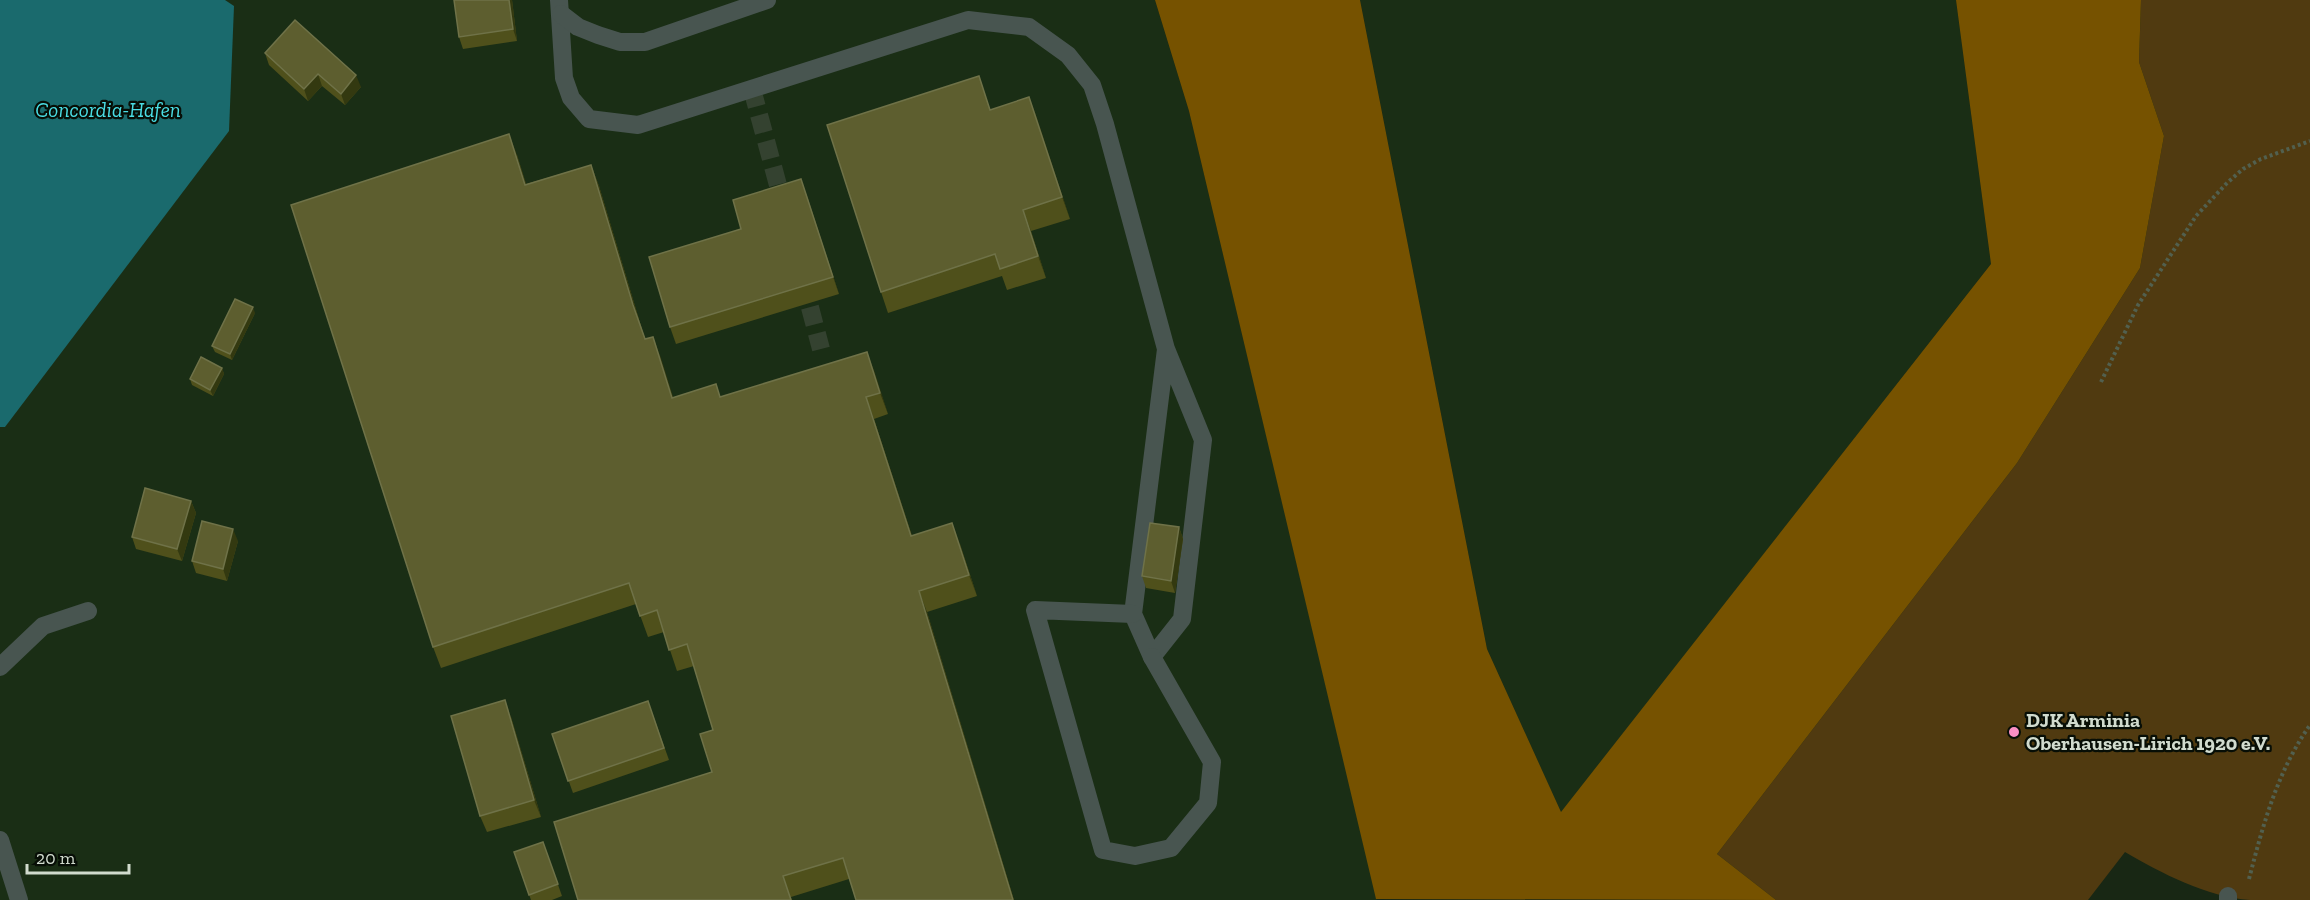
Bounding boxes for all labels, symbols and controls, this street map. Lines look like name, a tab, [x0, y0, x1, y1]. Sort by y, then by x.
water label: Concordia-Hafen	[35, 97, 181, 122]
place label: DJK Arminia Oberhausen-Lirich 1920 e.V.	[2026, 708, 2270, 755]
marker: DJK Arminia Oberhausen-Lirich 1920 e.V.	[2007, 725, 2021, 739]
scale bar	[27, 837, 129, 875]
text: 20 m	[36, 847, 76, 869]

